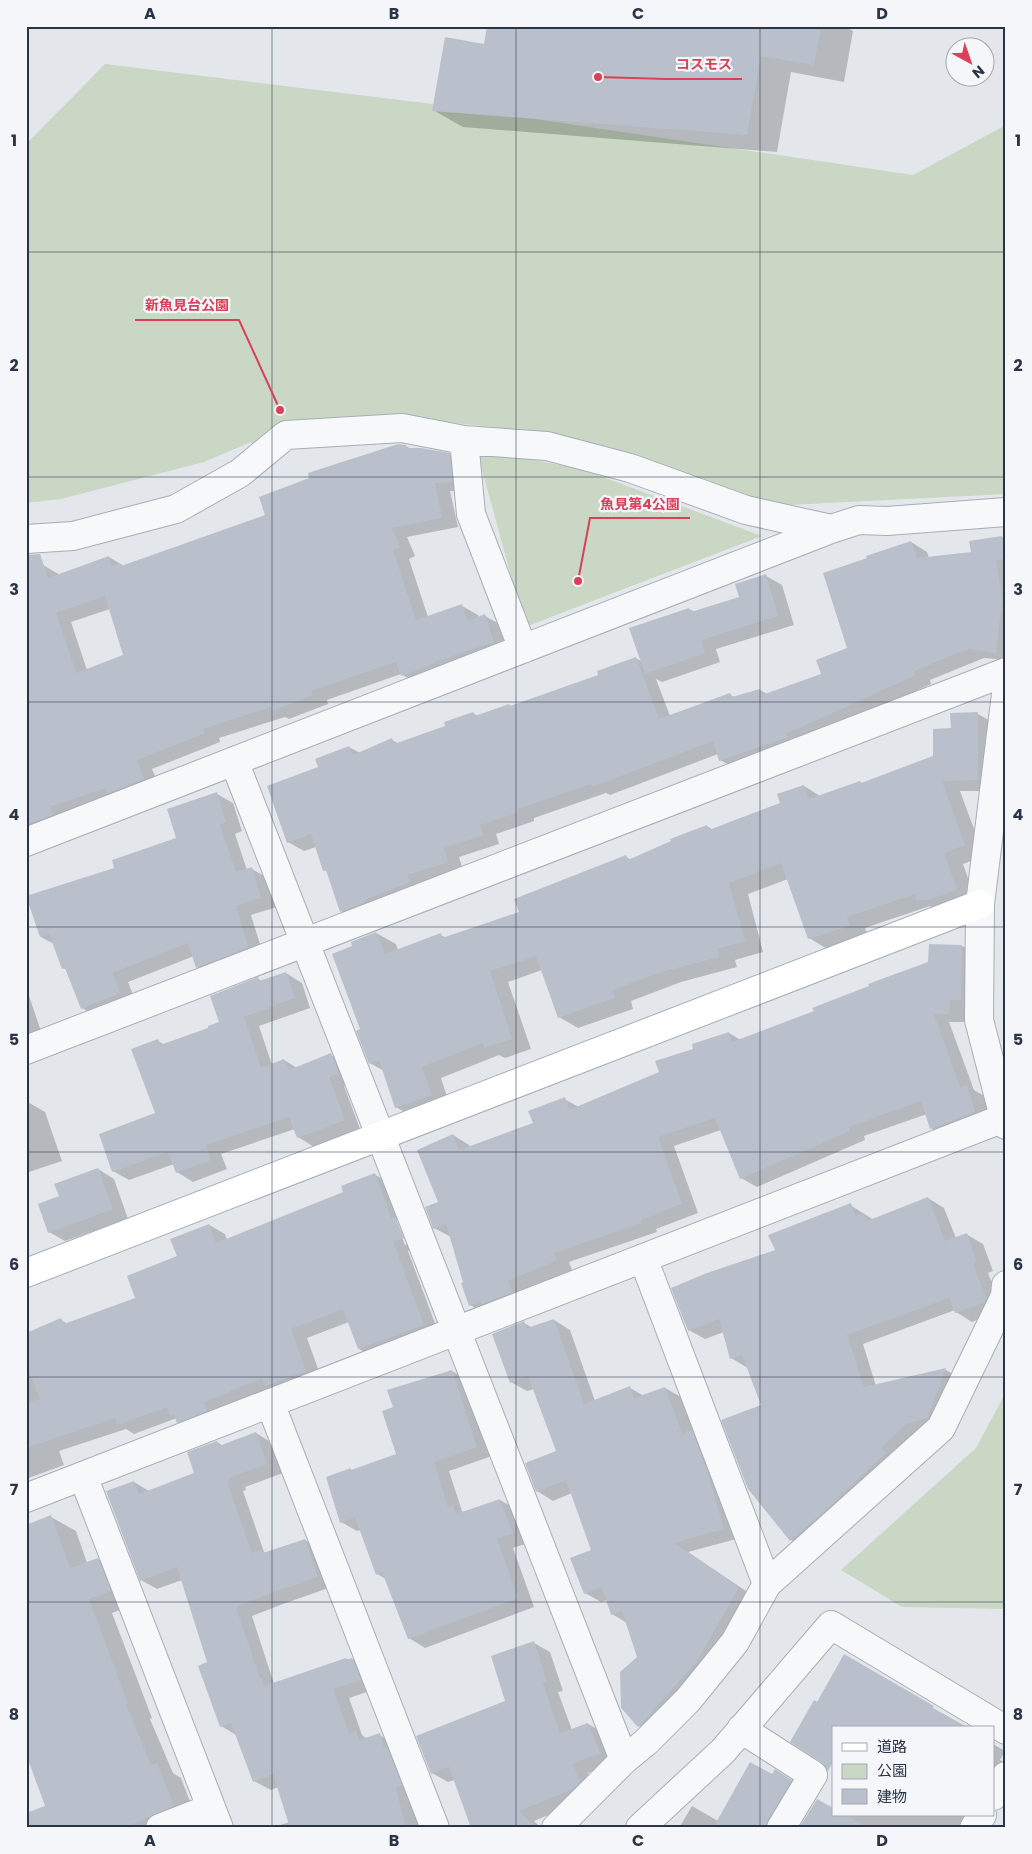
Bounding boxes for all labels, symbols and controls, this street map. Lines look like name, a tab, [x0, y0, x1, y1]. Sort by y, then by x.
text: A	[144, 2, 156, 25]
text: B	[389, 2, 399, 25]
text: C	[632, 2, 644, 25]
text: D	[876, 2, 888, 25]
north arrow	[944, 38, 994, 88]
callout: コスモス	[666, 50, 742, 79]
text: コスモス	[676, 54, 732, 74]
text: N	[968, 61, 989, 83]
text: 1	[11, 129, 17, 152]
text: 1	[1015, 129, 1021, 152]
callout: 新魚見台公園	[135, 291, 239, 320]
text: 新魚見台公園	[145, 295, 229, 315]
text: 2	[9, 354, 19, 377]
text: 2	[1013, 354, 1023, 377]
callout: 魚見第4公園	[590, 489, 690, 518]
text: 魚見第4公園	[600, 494, 680, 514]
text: 3	[9, 578, 19, 601]
text: 3	[1013, 578, 1023, 601]
text: 4	[9, 803, 20, 826]
text: 4	[1013, 803, 1024, 826]
text: 5	[9, 1028, 19, 1051]
text: 5	[1013, 1028, 1023, 1051]
text: 6	[9, 1253, 19, 1276]
text: 6	[1013, 1253, 1023, 1276]
text: 7	[10, 1478, 19, 1501]
text: 7	[1014, 1478, 1023, 1501]
text: 8	[9, 1703, 19, 1726]
text: 8	[1013, 1703, 1023, 1726]
legend	[832, 1726, 994, 1816]
text: 道路	[877, 1736, 907, 1757]
text: 公園	[877, 1760, 907, 1781]
text: 建物	[877, 1786, 907, 1807]
text: A	[144, 1829, 156, 1852]
text: B	[389, 1829, 399, 1852]
text: C	[632, 1829, 644, 1852]
text: D	[876, 1829, 888, 1852]

